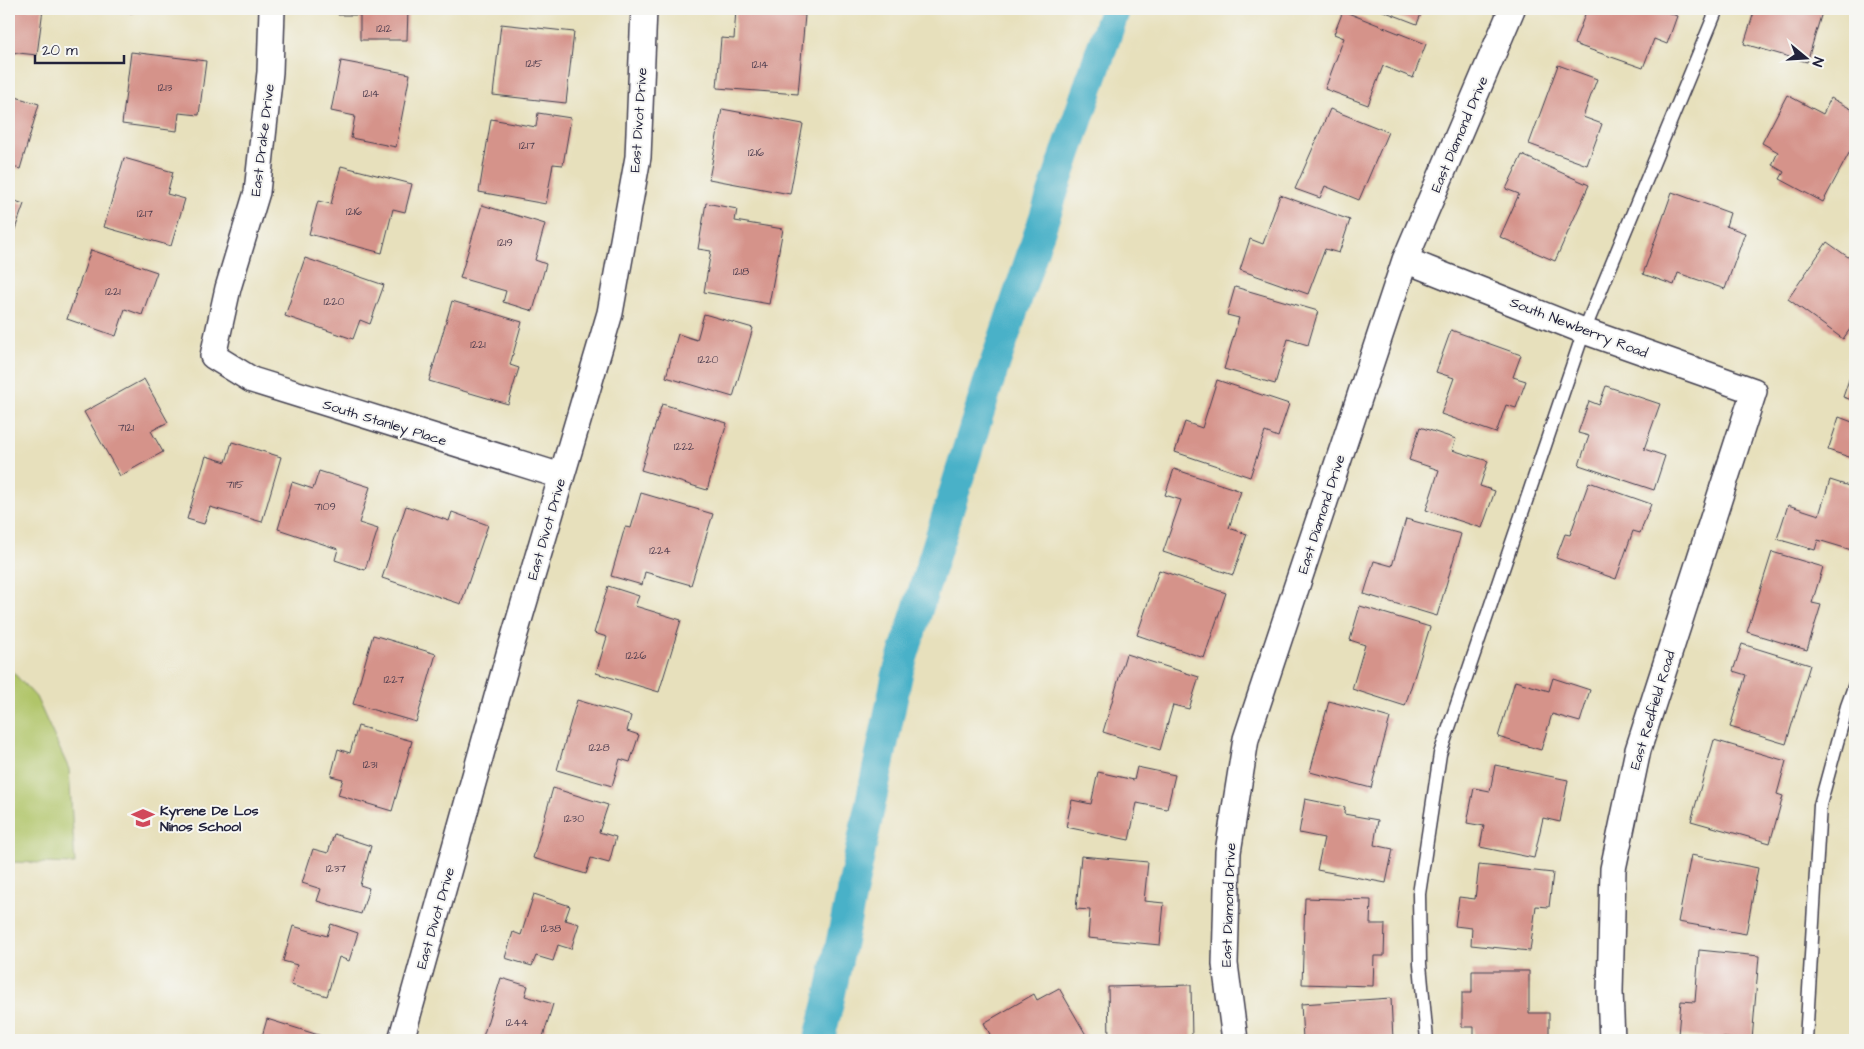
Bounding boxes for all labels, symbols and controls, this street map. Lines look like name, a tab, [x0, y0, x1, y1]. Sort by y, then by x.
house number: 1212	[376, 21, 392, 36]
scale bar	[35, 32, 124, 64]
north arrow	[1782, 32, 1832, 82]
text: 20 m	[42, 40, 78, 61]
text: N	[1806, 54, 1828, 69]
house number: 1215	[526, 56, 543, 71]
house number: 1214	[752, 57, 769, 72]
street label: East Divot Drive	[625, 67, 653, 173]
street label: East Diamond Drive	[1426, 73, 1494, 196]
house number: 1213	[158, 80, 173, 95]
street label: East Drake Drive	[246, 82, 280, 198]
house number: 1214	[363, 86, 380, 101]
house number: 1217	[519, 138, 535, 153]
house number: 1216	[748, 145, 764, 160]
house number: 1216	[346, 204, 362, 219]
house number: 1217	[137, 206, 153, 221]
house number: 1219	[497, 235, 513, 250]
house number: 1218	[733, 264, 749, 279]
house number: 1221	[105, 284, 121, 299]
street label: South Newberry Road	[1507, 292, 1650, 363]
house number: 1220	[324, 294, 345, 309]
house number: 1221	[470, 337, 486, 352]
house number: 1220	[698, 352, 719, 367]
street label: South Stanley Place	[320, 395, 450, 451]
house number: 7121	[118, 420, 135, 435]
house number: 1222	[674, 439, 695, 454]
street label: East Diamond Drive	[1293, 452, 1351, 577]
street label: East Divot Drive	[523, 476, 571, 583]
house number: 7115	[226, 477, 244, 492]
house number: 7109	[314, 499, 336, 514]
house number: 1224	[649, 543, 671, 558]
house number: 1226	[626, 648, 647, 663]
street label: East Redfield Road	[1625, 648, 1681, 772]
house number: 1227	[384, 672, 405, 687]
house number: 1228	[588, 740, 610, 755]
house number: 1231	[363, 757, 378, 772]
place label: Kyrene De Los Ninos School	[160, 801, 259, 837]
school or university icon: Kyrene De Los Ninos School	[130, 805, 156, 831]
house number: 1230	[564, 811, 584, 826]
street label: East Diamond Drive	[1217, 842, 1241, 968]
house number: 1237	[326, 861, 346, 876]
street label: East Divot Drive	[412, 865, 460, 972]
house number: 1238	[541, 921, 561, 936]
house number: 1244	[506, 1015, 529, 1030]

